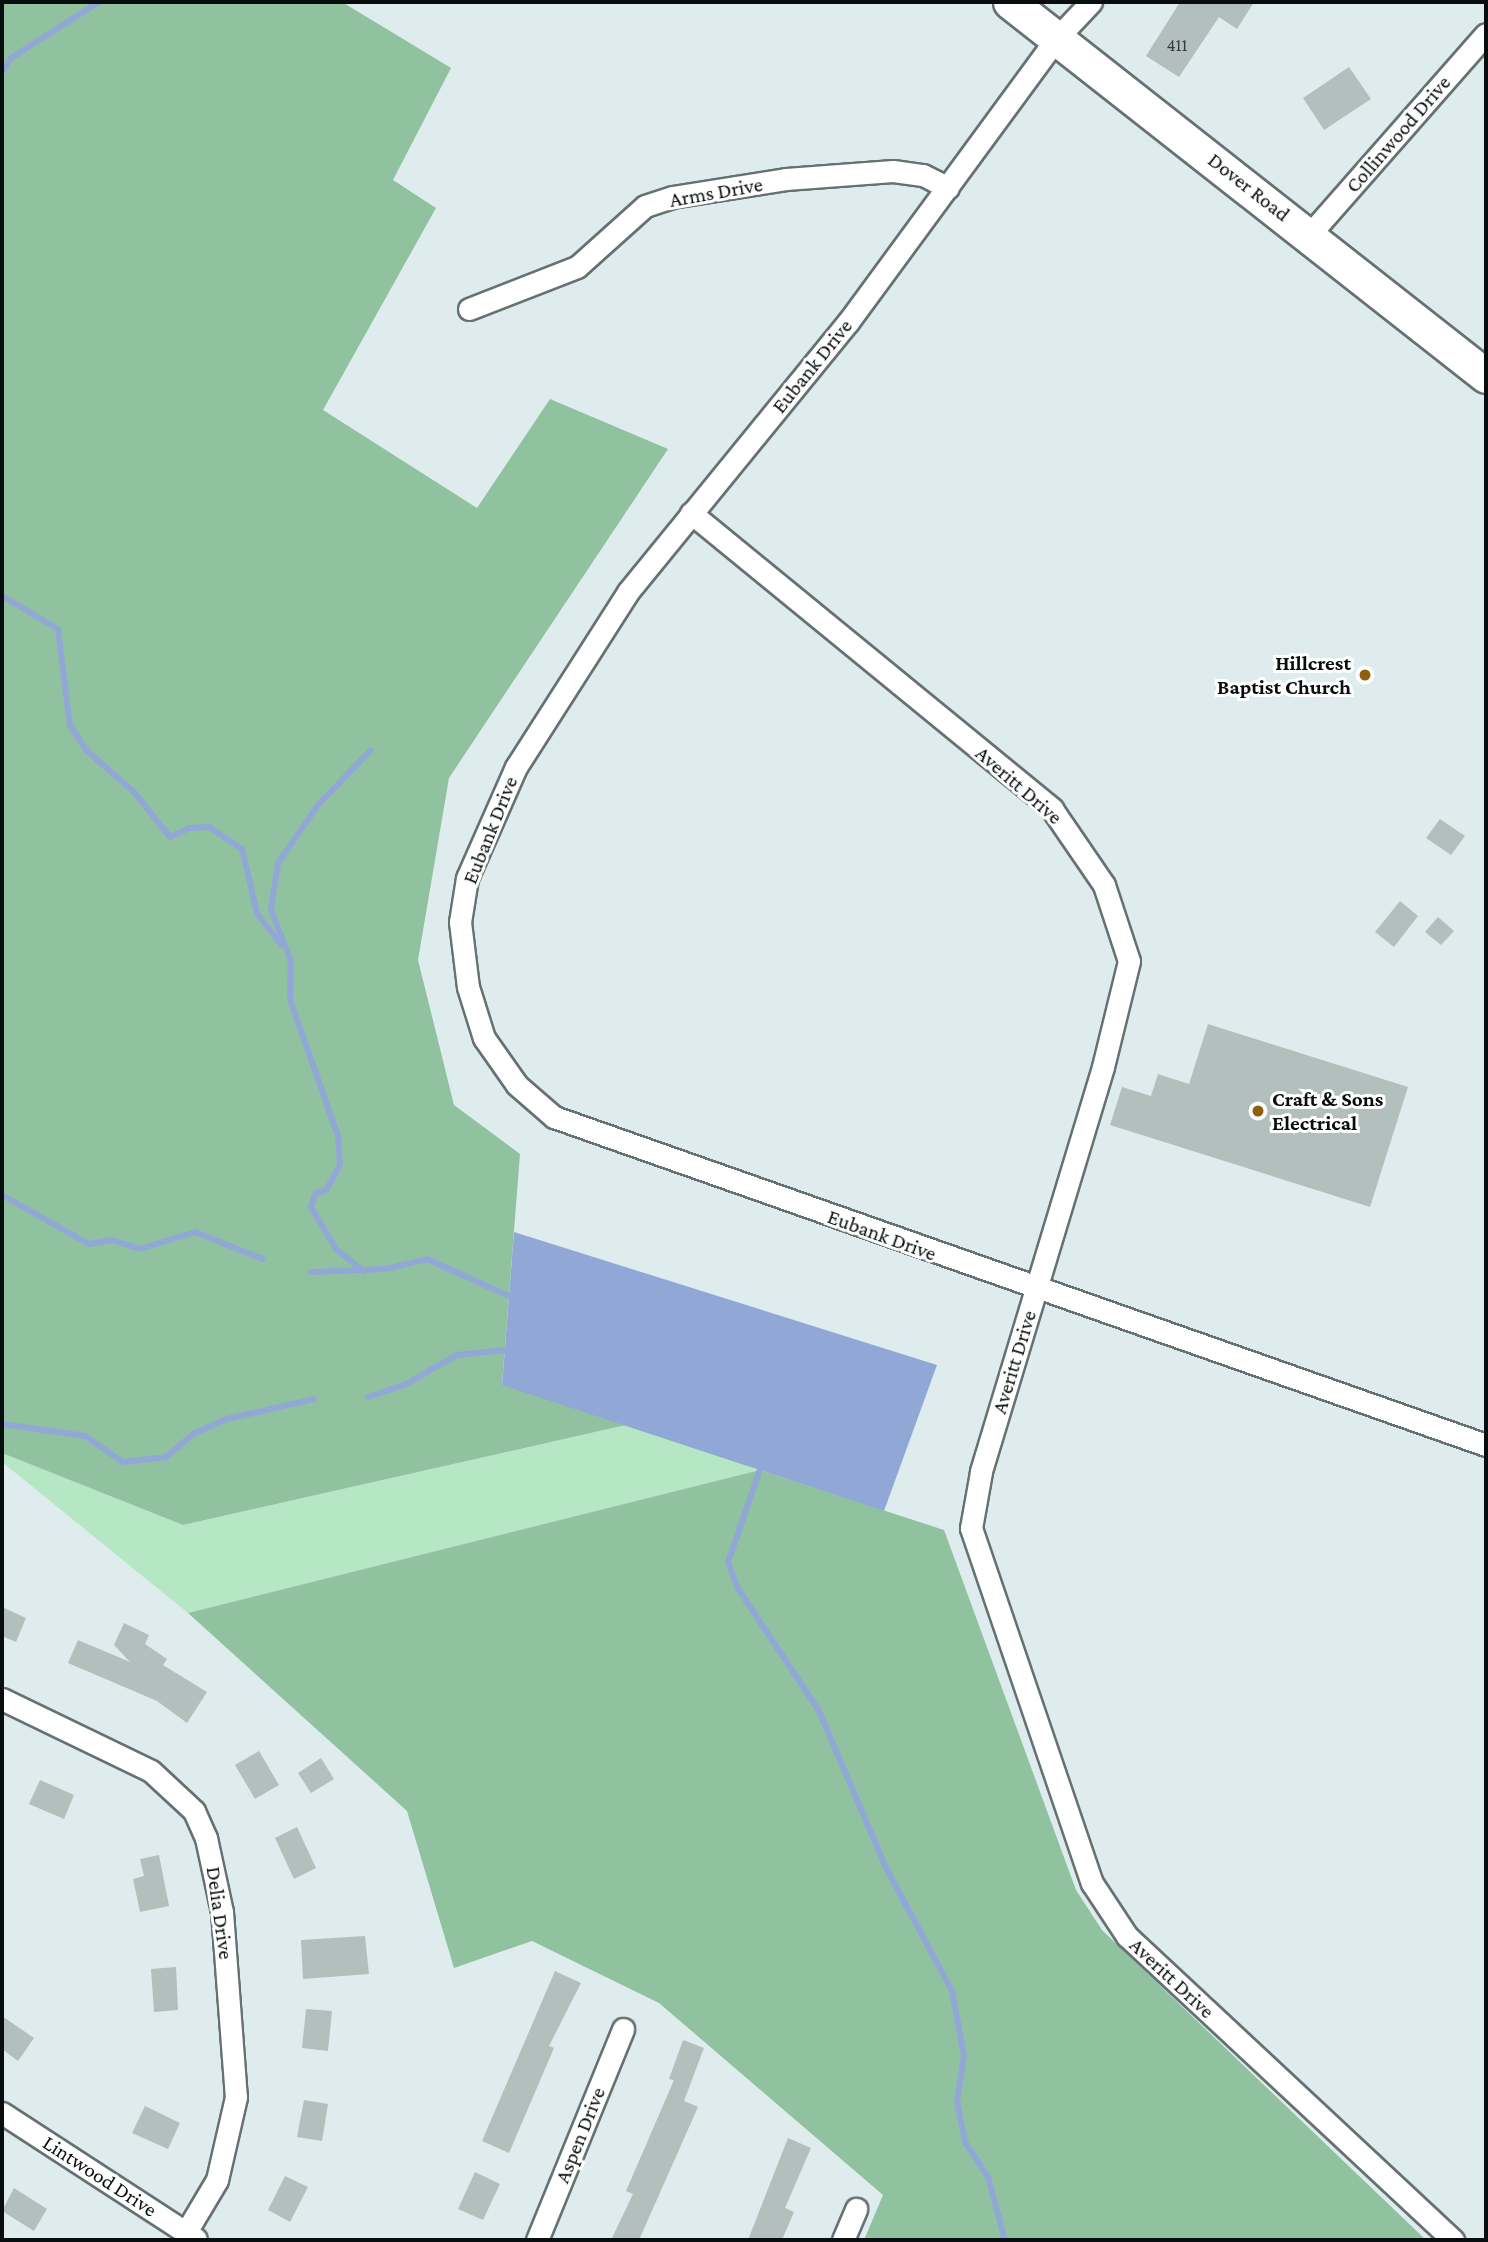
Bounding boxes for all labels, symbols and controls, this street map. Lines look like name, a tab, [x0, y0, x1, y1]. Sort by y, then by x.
house number: 411	[1166, 34, 1188, 56]
street label: Collinwood Drive	[1340, 70, 1456, 198]
street label: Dover Road	[1203, 147, 1295, 227]
street label: Arms Drive	[667, 171, 765, 213]
street label: Eubank Drive	[766, 314, 858, 418]
place label: Hillcrest Baptist Church	[1217, 650, 1351, 700]
marker: Hillcrest Baptist Church	[1357, 667, 1373, 683]
street label: Averitt Drive	[970, 740, 1068, 830]
street label: Eubank Drive	[457, 773, 523, 887]
place label: Craft & Sons Electrical	[1272, 1086, 1383, 1136]
marker: Craft & Sons Electrical	[1250, 1103, 1266, 1119]
street label: Eubank Drive	[824, 1204, 940, 1266]
street label: Averitt Drive	[986, 1307, 1042, 1417]
street label: Delia Drive	[201, 1865, 239, 1961]
street label: Averitt Drive	[1124, 1932, 1220, 2024]
street label: Aspen Drive	[549, 2083, 611, 2187]
street label: Lintwood Drive	[38, 2130, 162, 2222]

